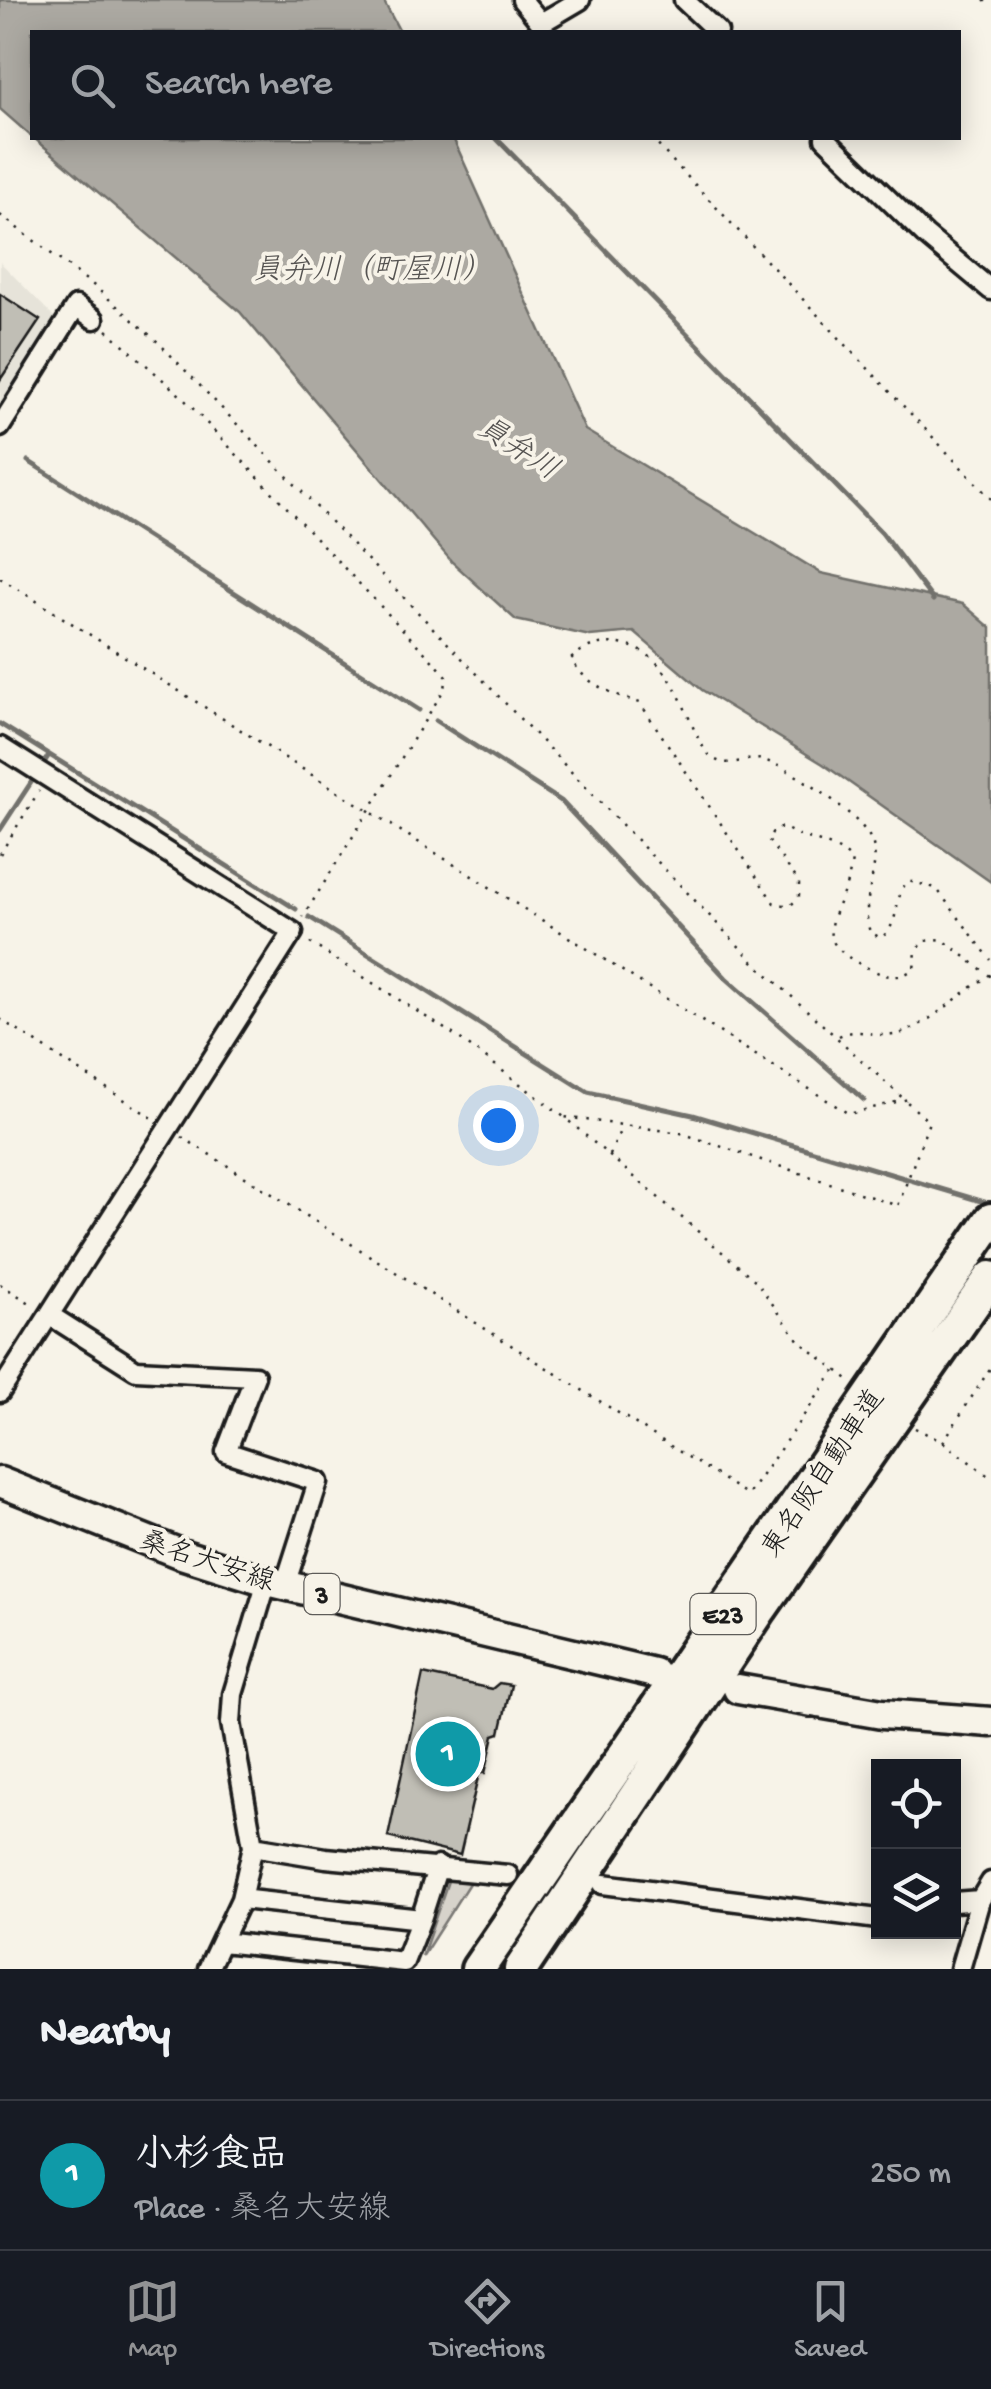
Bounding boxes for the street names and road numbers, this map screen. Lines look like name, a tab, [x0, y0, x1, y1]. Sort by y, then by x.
street label: 東名阪自動車道	[755, 1383, 893, 1565]
street label: 桑名大安線	[135, 1525, 279, 1601]
road number: 3	[304, 1574, 340, 1614]
road number: E23	[690, 1594, 756, 1634]

